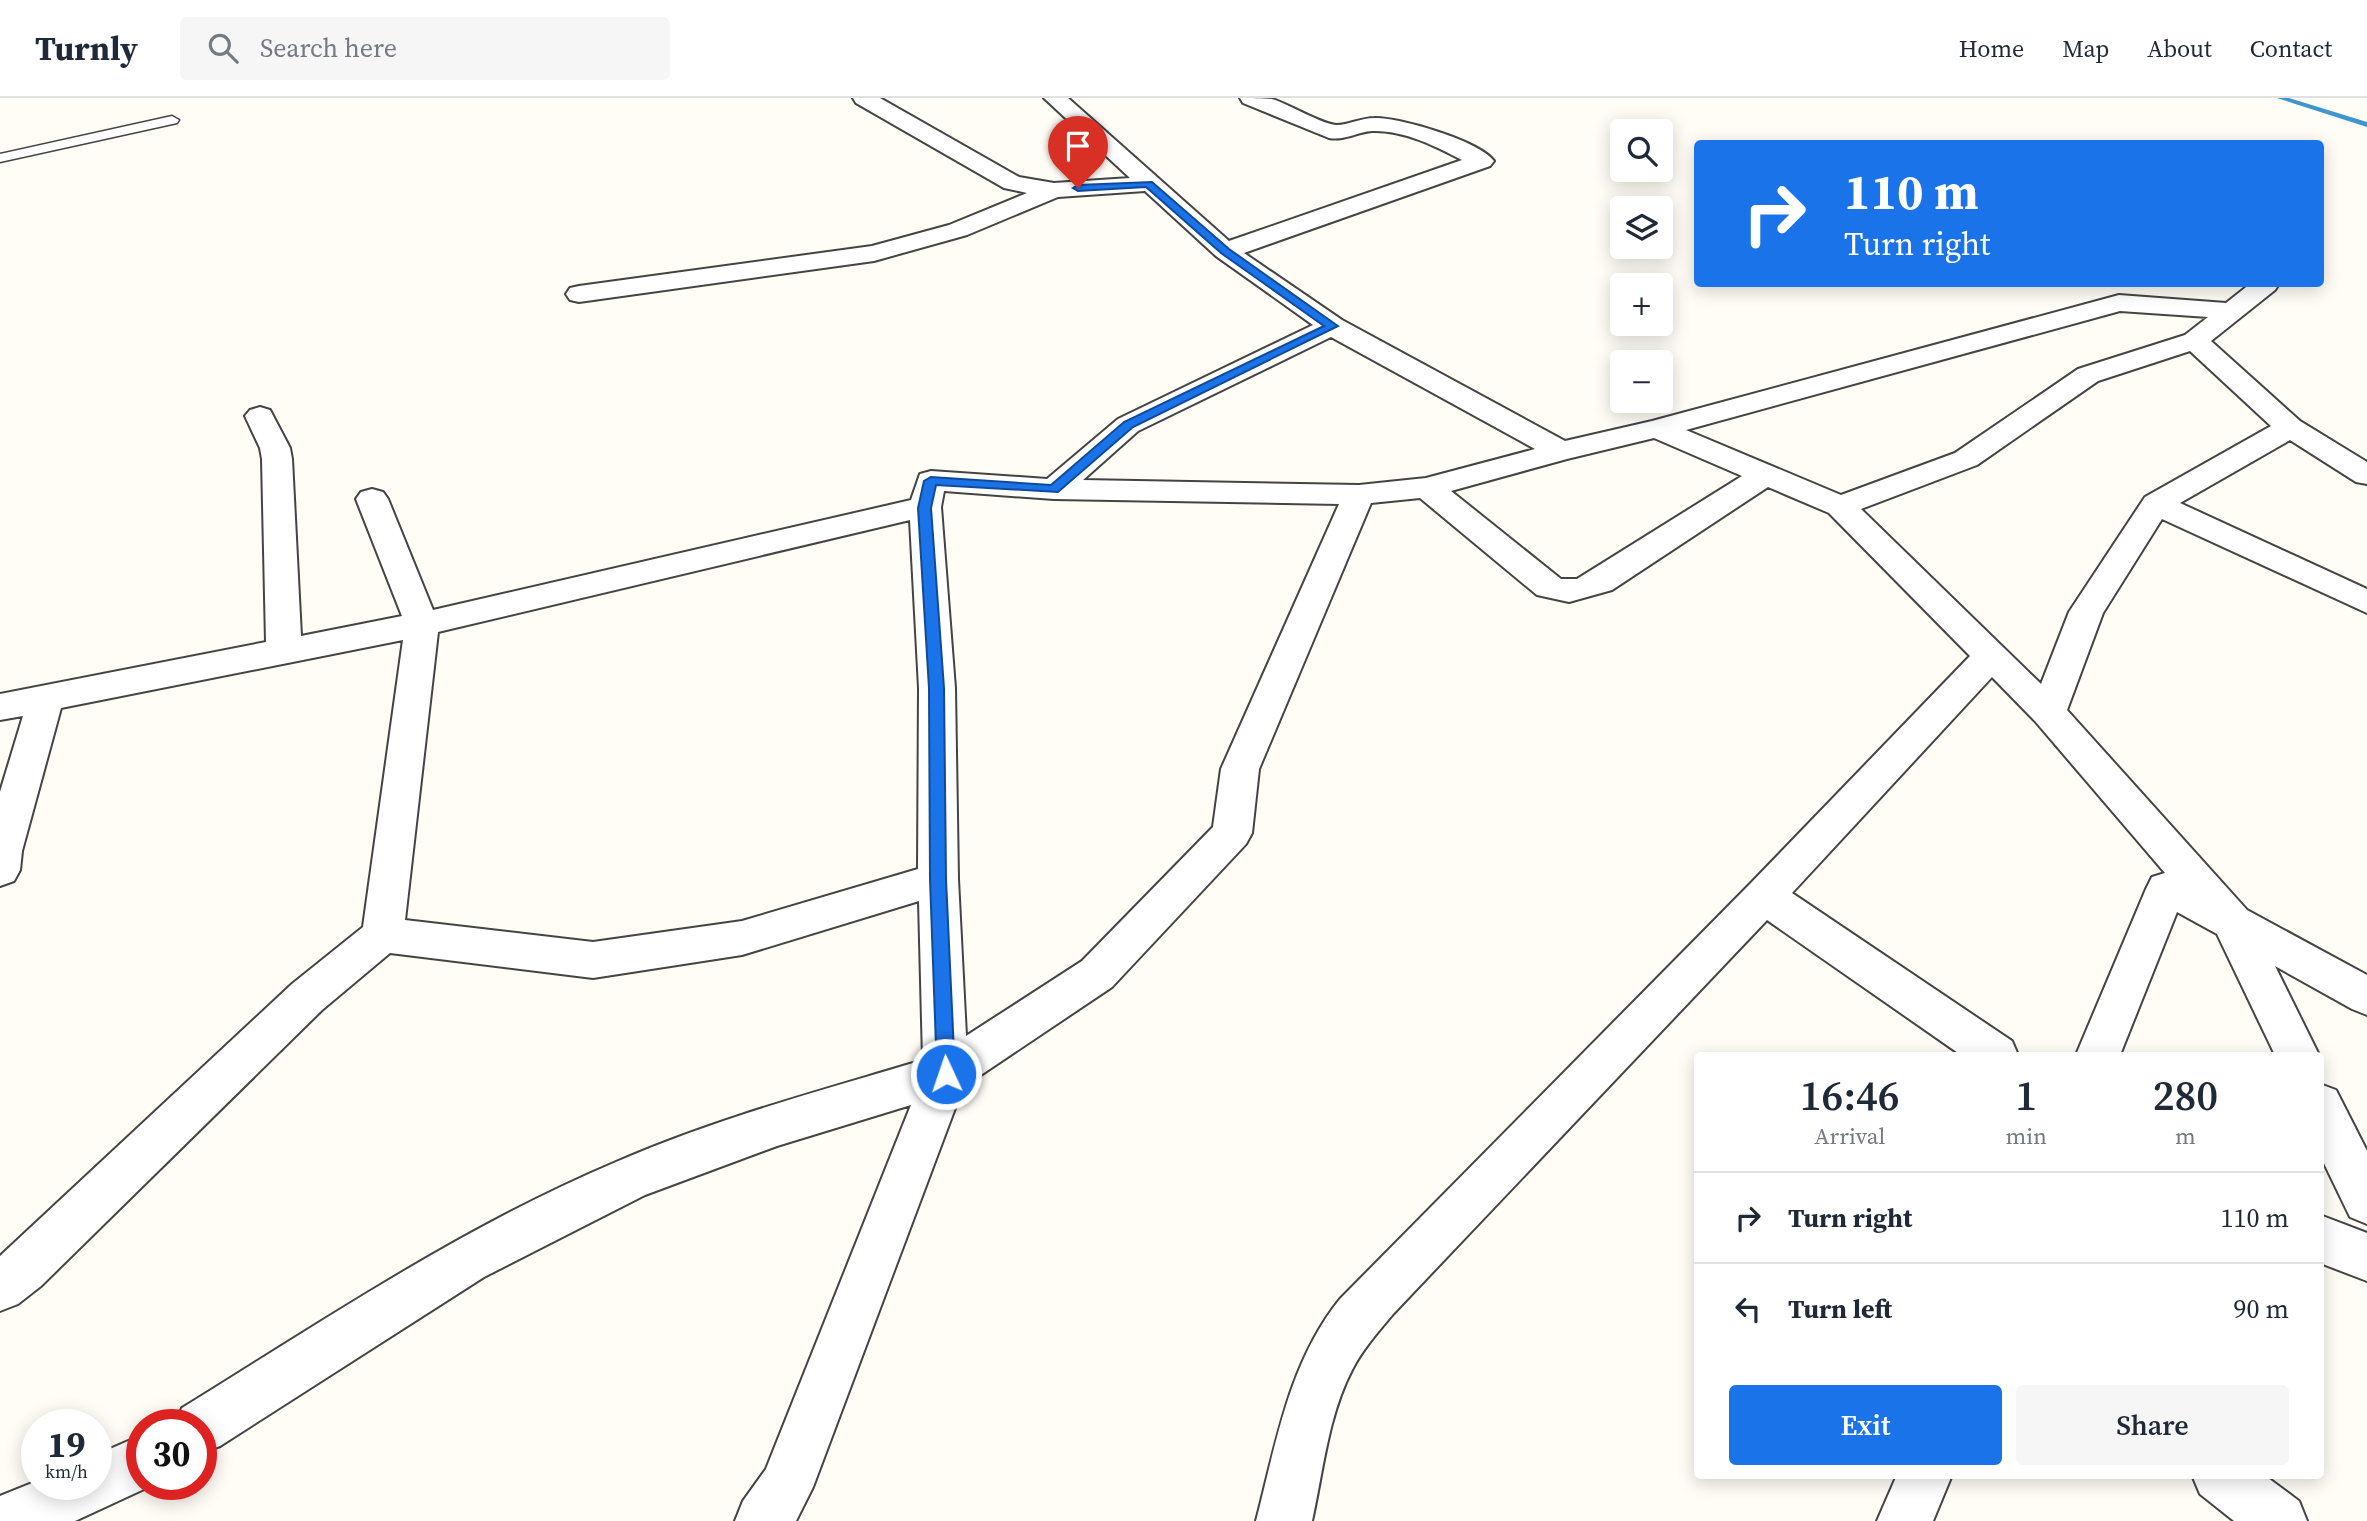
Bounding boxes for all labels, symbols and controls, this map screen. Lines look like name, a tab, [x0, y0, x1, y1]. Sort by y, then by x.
search box	[180, 17, 670, 80]
text: Turnly	[35, 26, 138, 71]
icon: search	[204, 29, 242, 67]
text: Search here	[260, 30, 397, 66]
text: Home	[1959, 32, 2024, 65]
text: Map	[2062, 32, 2109, 65]
text: About	[2147, 32, 2212, 65]
text: Contact	[2250, 32, 2332, 65]
pin	[1048, 116, 1108, 188]
map controls	[1610, 119, 1673, 413]
button: search	[1610, 119, 1673, 182]
icon: arrive	[1059, 127, 1097, 165]
text: 110 m	[1844, 158, 1979, 225]
icon: right	[1729, 168, 1820, 259]
button: layers	[1610, 196, 1673, 259]
text: Turn right	[1844, 222, 1990, 266]
button: +	[1610, 273, 1673, 336]
button: −	[1610, 350, 1673, 413]
position arrow	[909, 1037, 983, 1111]
text: 16:46	[1800, 1066, 1900, 1124]
text: 1	[2015, 1066, 2037, 1124]
text: 280	[2153, 1066, 2218, 1124]
text: Arrival	[1814, 1120, 1885, 1152]
text: min	[2005, 1120, 2047, 1152]
text: m	[2175, 1120, 2196, 1152]
icon: right	[1729, 1199, 1767, 1237]
text: Turn right	[1788, 1200, 1912, 1236]
text: 110 m	[2221, 1200, 2289, 1236]
icon: left	[1729, 1290, 1767, 1328]
text: Turn left	[1788, 1291, 1892, 1327]
text: 90 m	[2234, 1291, 2289, 1327]
button: Exit	[1729, 1385, 2002, 1465]
button: Share	[2016, 1385, 2289, 1465]
speed limit sign: 30	[126, 1409, 217, 1500]
text: 19	[48, 1421, 85, 1469]
text: km/h	[45, 1459, 88, 1484]

